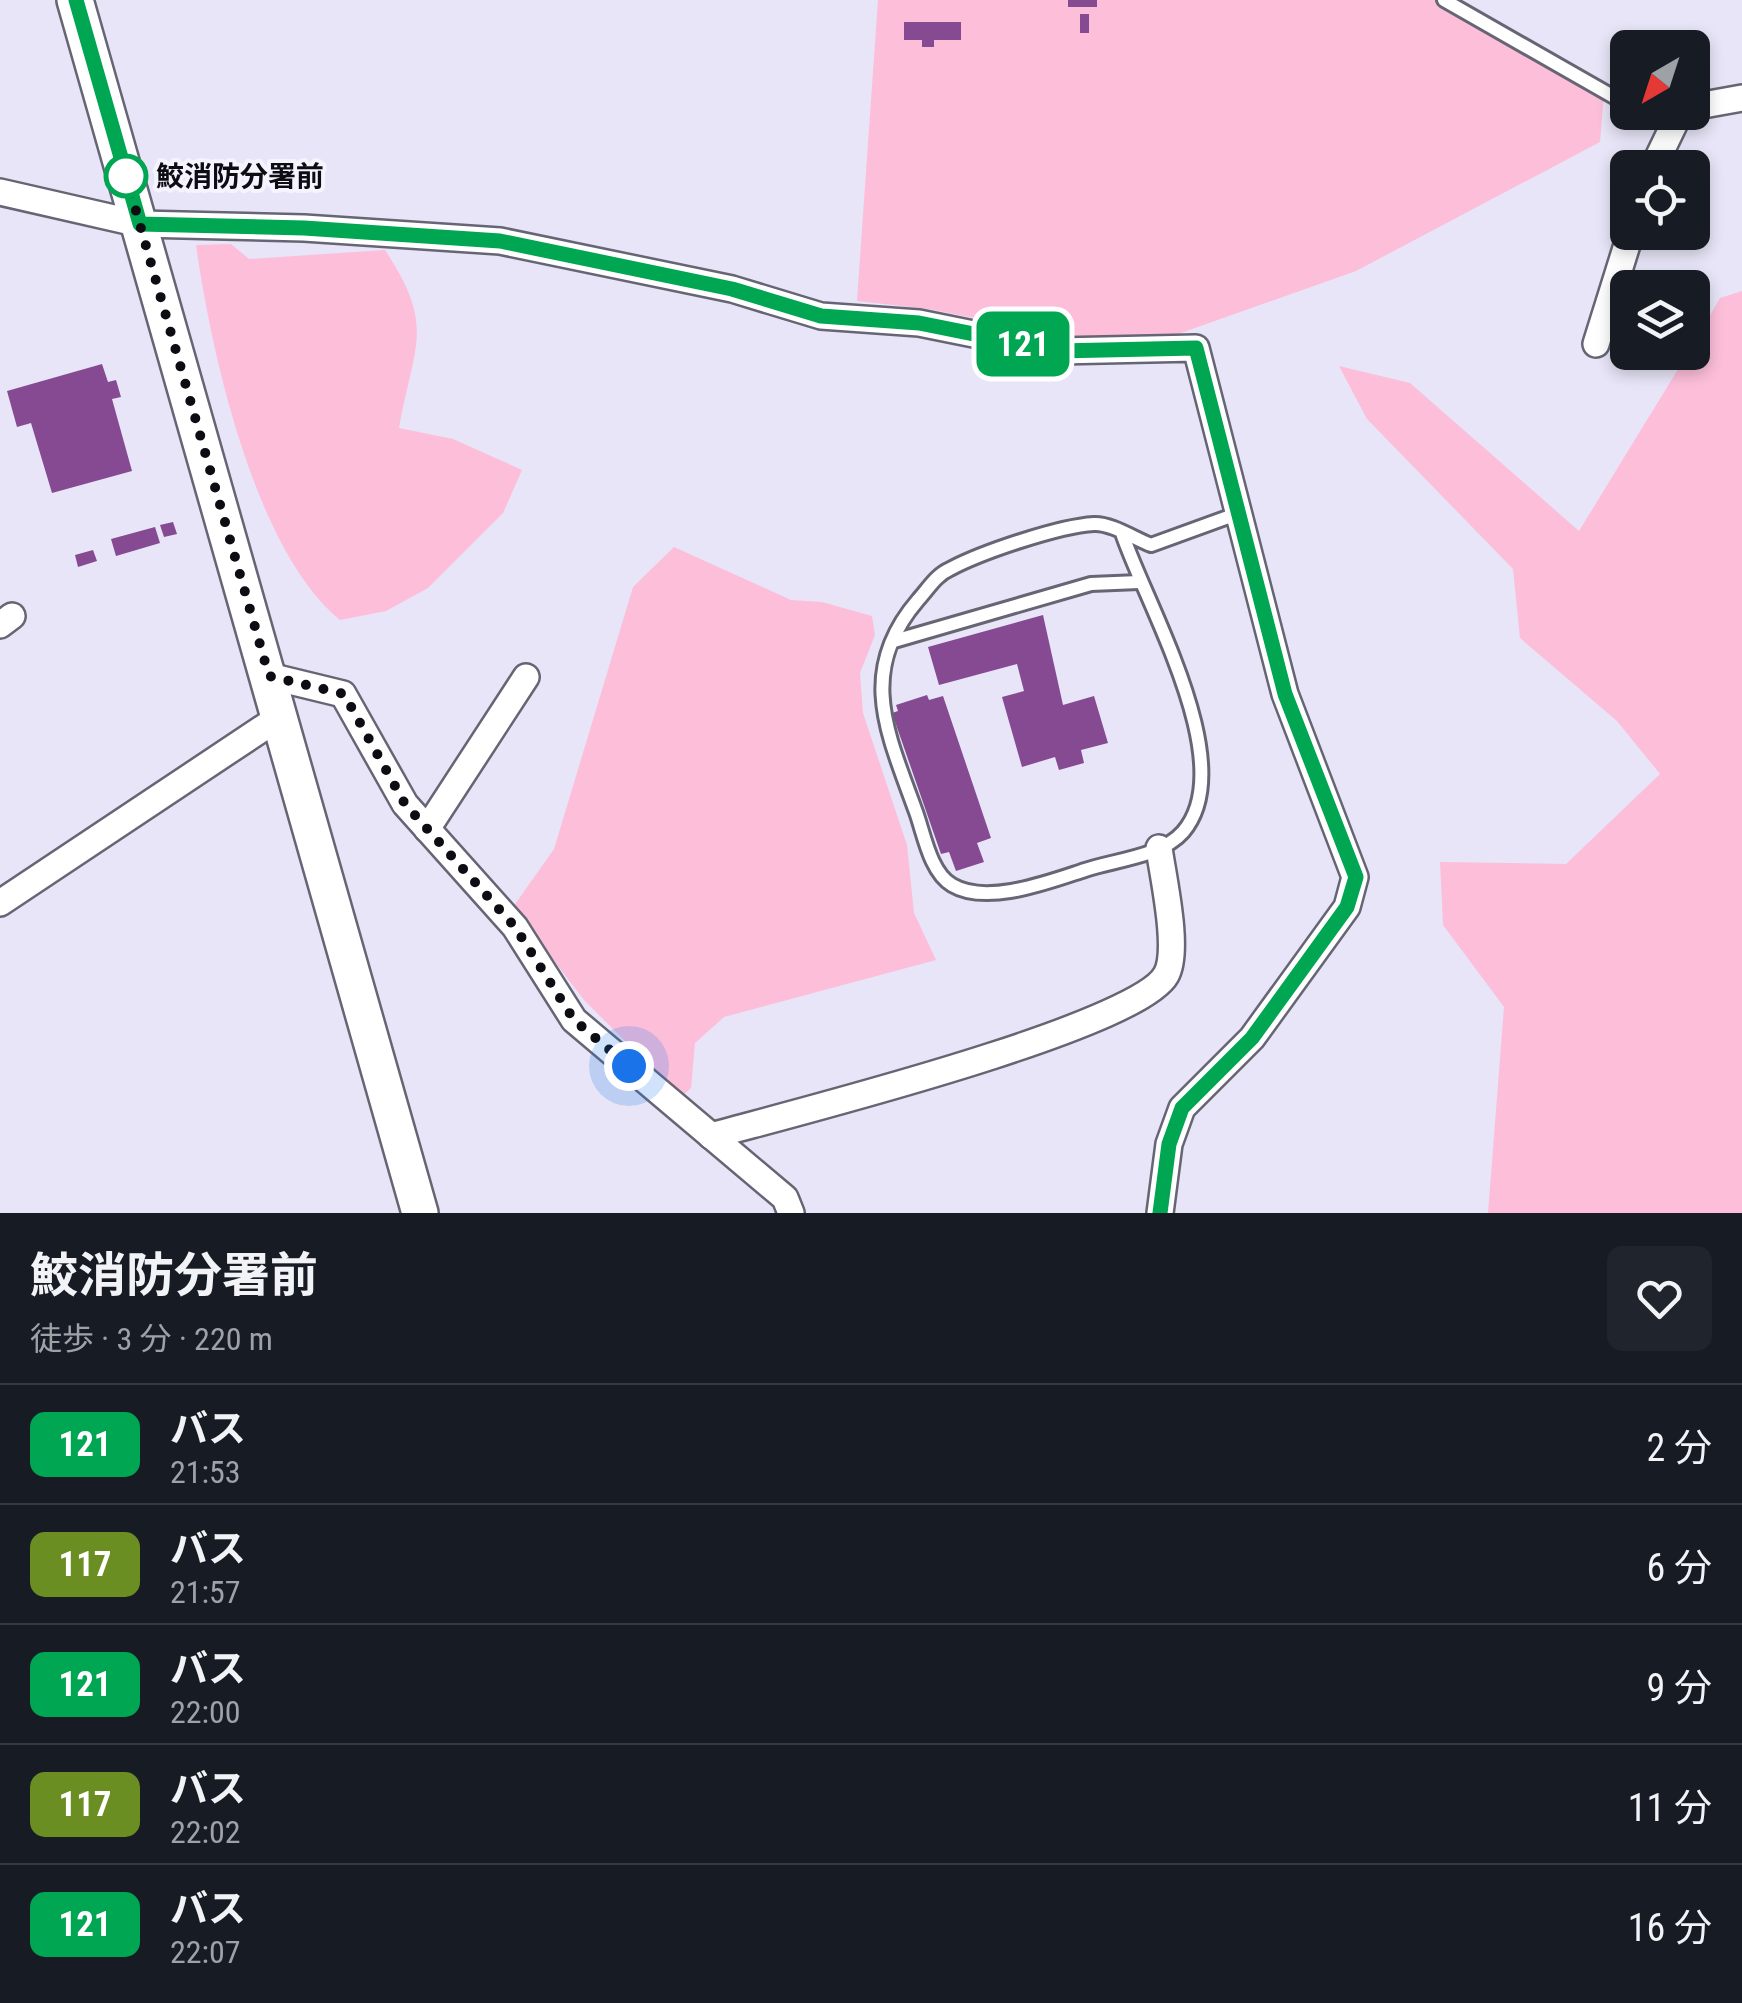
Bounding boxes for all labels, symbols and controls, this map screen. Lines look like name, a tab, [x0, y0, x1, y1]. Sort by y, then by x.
north arrow	[1610, 30, 1710, 130]
map controls	[1610, 30, 1710, 370]
button: locate	[1610, 150, 1710, 250]
marker: 鮫消防分署前	[105, 155, 147, 197]
place label: 鮫消防分署前	[156, 160, 324, 193]
button: layers	[1610, 270, 1710, 370]
line badge: 121	[966, 312, 1080, 376]
text: 121	[996, 324, 1050, 365]
your location	[604, 1041, 654, 1091]
button: heart	[1607, 1246, 1712, 1351]
text: 鮫消防分署前	[30, 1247, 318, 1304]
text: 徒歩 · 3 分 · 220 m	[30, 1320, 273, 1358]
text: バス	[170, 1407, 246, 1451]
text: 121	[58, 1424, 112, 1465]
text: 2 分	[1647, 1426, 1712, 1470]
text: 21:53	[170, 1453, 241, 1491]
text: バス	[170, 1527, 246, 1571]
text: 117	[58, 1544, 112, 1585]
text: 6 分	[1647, 1546, 1712, 1590]
text: 21:57	[170, 1573, 241, 1611]
text: バス	[170, 1647, 246, 1691]
text: 121	[58, 1664, 112, 1705]
text: 9 分	[1647, 1666, 1712, 1710]
text: 22:00	[170, 1693, 241, 1731]
text: バス	[170, 1767, 246, 1811]
text: 117	[58, 1784, 112, 1825]
text: 11 分	[1628, 1786, 1712, 1830]
text: 22:02	[170, 1813, 241, 1851]
text: バス	[170, 1887, 246, 1931]
text: 121	[58, 1904, 112, 1945]
text: 16 分	[1628, 1906, 1712, 1950]
text: 22:07	[170, 1933, 241, 1971]

